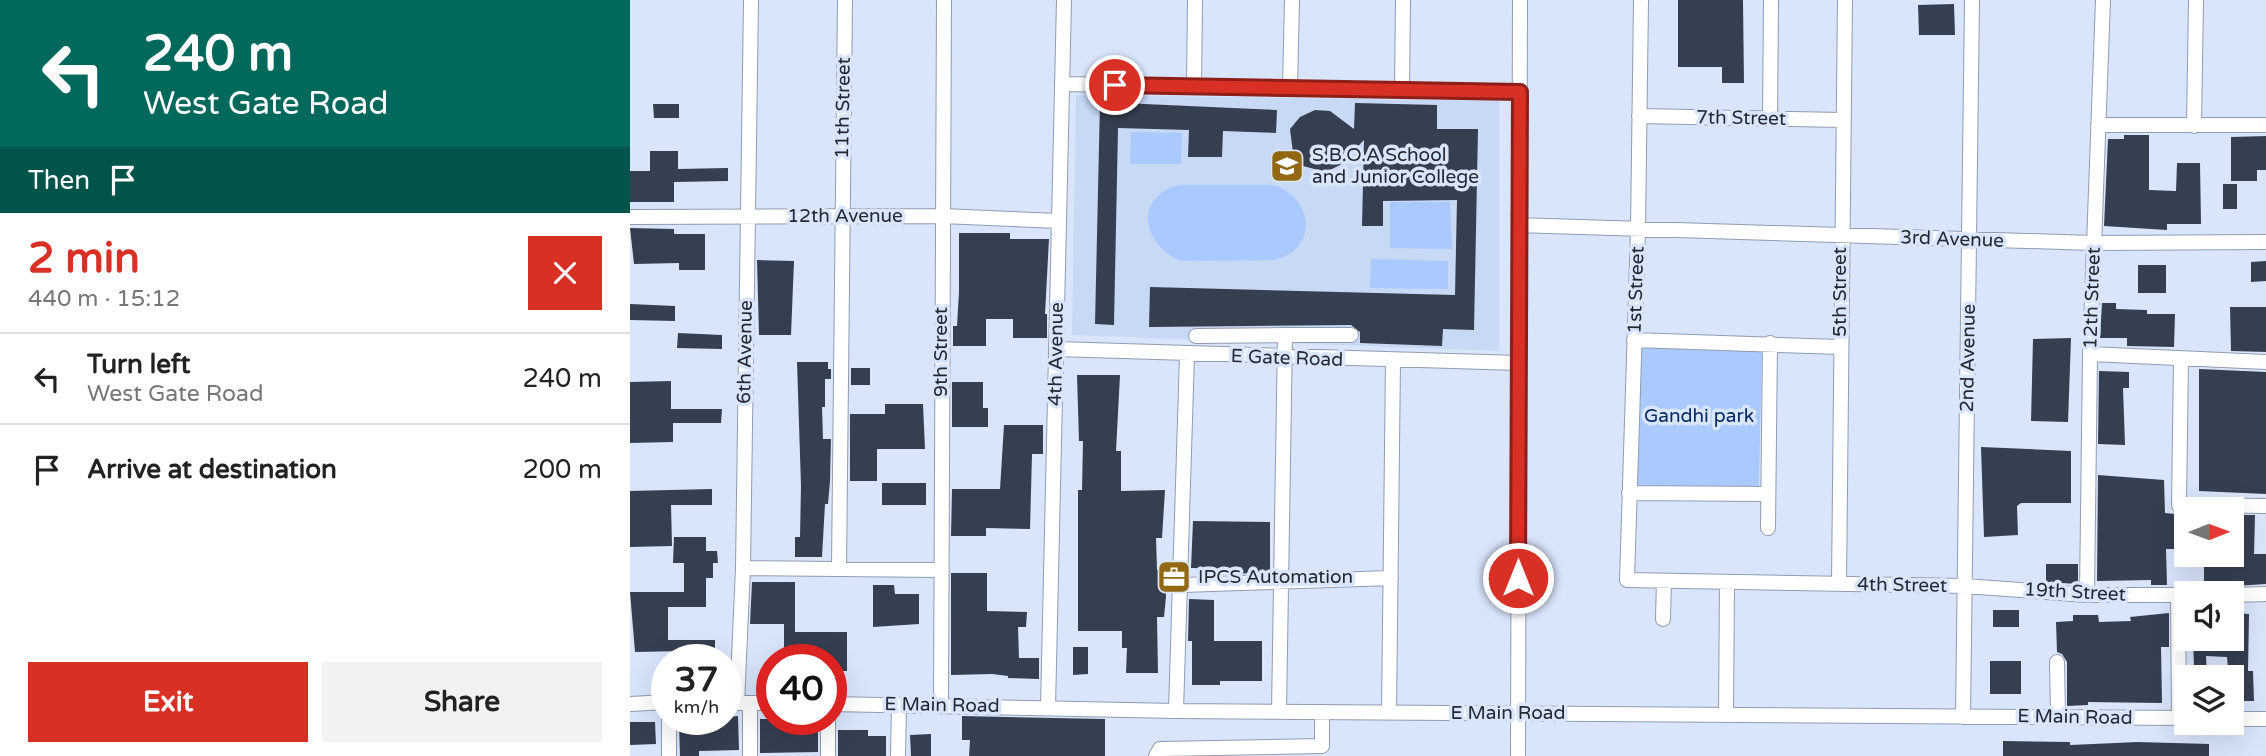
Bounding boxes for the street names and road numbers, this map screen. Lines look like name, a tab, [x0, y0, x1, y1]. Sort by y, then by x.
street label: 11th Street	[831, 57, 855, 159]
street label: 7th Street	[1696, 106, 1786, 130]
street label: 12th Avenue	[787, 205, 903, 227]
street label: 3rd Avenue	[1900, 226, 2004, 252]
street label: 1st Street	[1623, 246, 1649, 334]
street label: 5th Street	[1829, 247, 1851, 337]
street label: 12th Street	[2079, 247, 2105, 349]
street label: 6th Avenue	[733, 300, 757, 404]
street label: 4th Avenue	[1044, 302, 1068, 406]
street label: 2nd Avenue	[1956, 304, 1980, 412]
street label: 9th Street	[930, 307, 952, 397]
street label: E Gate Road	[1230, 345, 1344, 371]
street label: 4th Street	[1857, 573, 1947, 597]
street label: 19th Street	[2024, 578, 2126, 606]
street label: E Main Road	[884, 693, 1000, 717]
street label: E Main Road	[1450, 702, 1566, 724]
street label: E Main Road	[2017, 705, 2133, 729]

